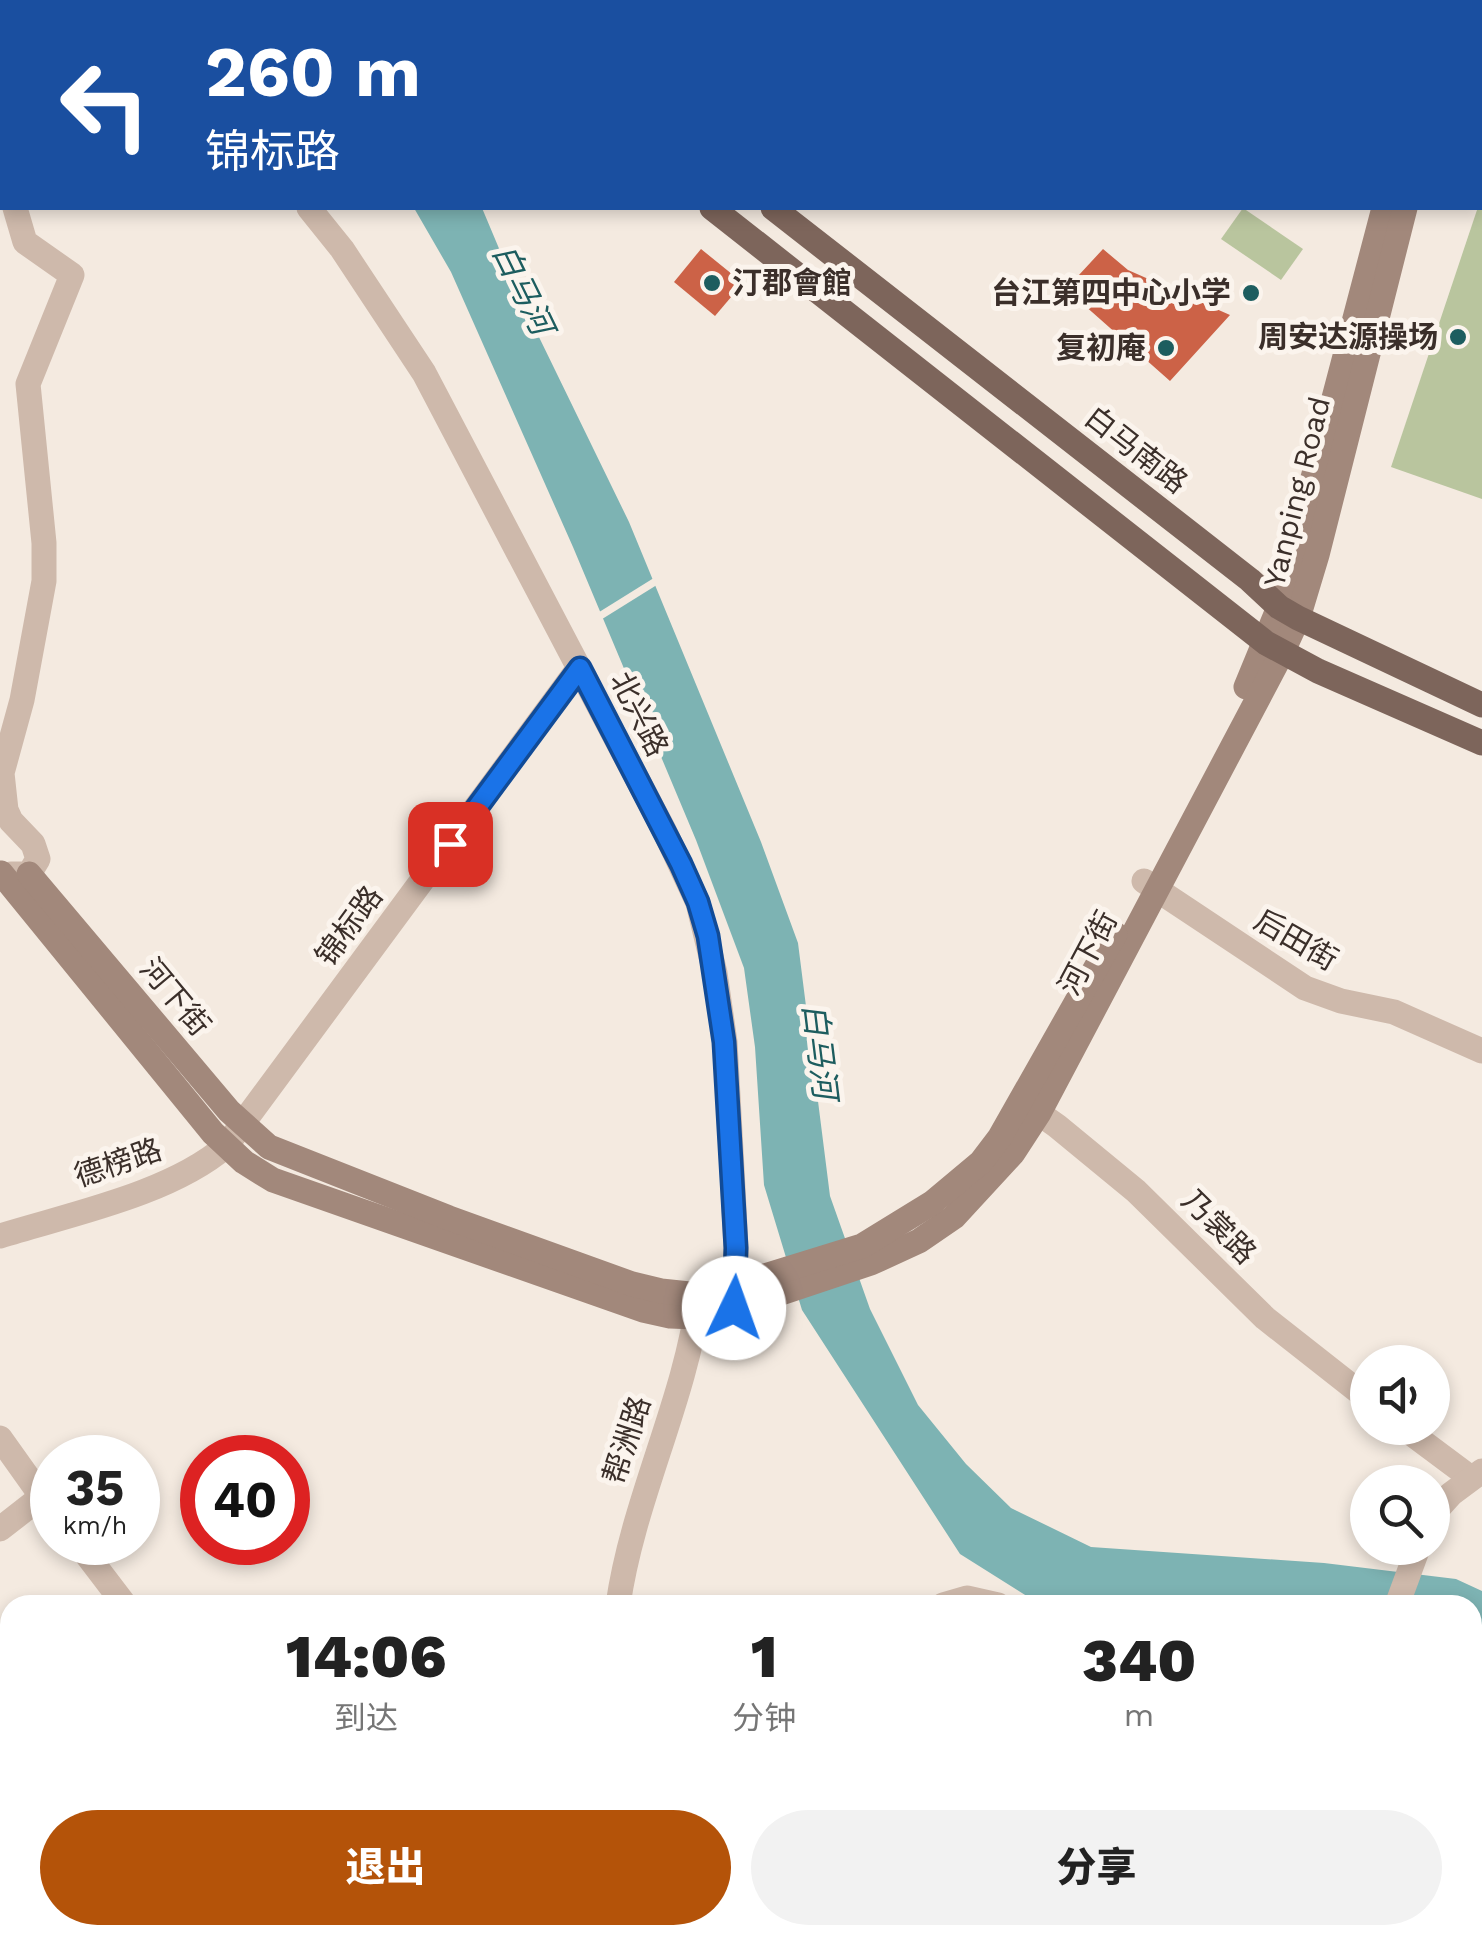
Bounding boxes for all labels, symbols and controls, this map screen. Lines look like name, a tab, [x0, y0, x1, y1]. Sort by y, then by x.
text: 260 m	[205, 31, 421, 113]
icon: left	[40, 40, 170, 170]
text: 锦标路	[205, 125, 340, 178]
water label: 白马河	[485, 238, 564, 346]
place label: 汀郡會館	[732, 265, 852, 300]
marker: 汀郡會館	[701, 272, 723, 294]
place label: 台江第四中心小学	[991, 275, 1231, 310]
marker: 台江第四中心小学	[1240, 282, 1262, 304]
place label: 周安达源操场	[1258, 319, 1438, 354]
marker: 周安达源操场	[1447, 326, 1469, 348]
place label: 复初庵	[1056, 330, 1146, 365]
marker: 复初庵	[1155, 337, 1177, 359]
street label: Yanping Road	[1256, 393, 1337, 591]
street label: 白马南路	[1078, 399, 1194, 500]
street label: 北兴路	[603, 666, 675, 762]
pin	[408, 802, 493, 887]
icon: arrive	[423, 817, 478, 872]
street label: 锦标路	[308, 879, 389, 972]
street label: 后田街	[1249, 902, 1344, 977]
street label: 河下街	[1051, 905, 1124, 1001]
street label: 河下街	[133, 951, 218, 1042]
water label: 白马河	[795, 1001, 845, 1107]
street label: 德榜路	[70, 1131, 166, 1194]
street label: 乃裳路	[1175, 1182, 1264, 1271]
position arrow	[682, 1256, 786, 1360]
map controls	[1350, 1345, 1450, 1565]
button: sound	[1350, 1345, 1450, 1445]
street label: 帮洲路	[596, 1392, 657, 1488]
speed limit sign: 40	[180, 1435, 310, 1565]
text: 35	[66, 1458, 124, 1517]
button: search	[1350, 1465, 1450, 1565]
text: km/h	[63, 1511, 127, 1540]
text: 14:06	[286, 1621, 446, 1692]
text: 1	[751, 1621, 778, 1692]
text: 340	[1082, 1625, 1196, 1696]
text: m	[1124, 1696, 1154, 1734]
text: 到达	[334, 1699, 398, 1737]
text: 分钟	[732, 1699, 796, 1737]
button: 退出	[40, 1810, 731, 1925]
button: 分享	[751, 1810, 1442, 1925]

